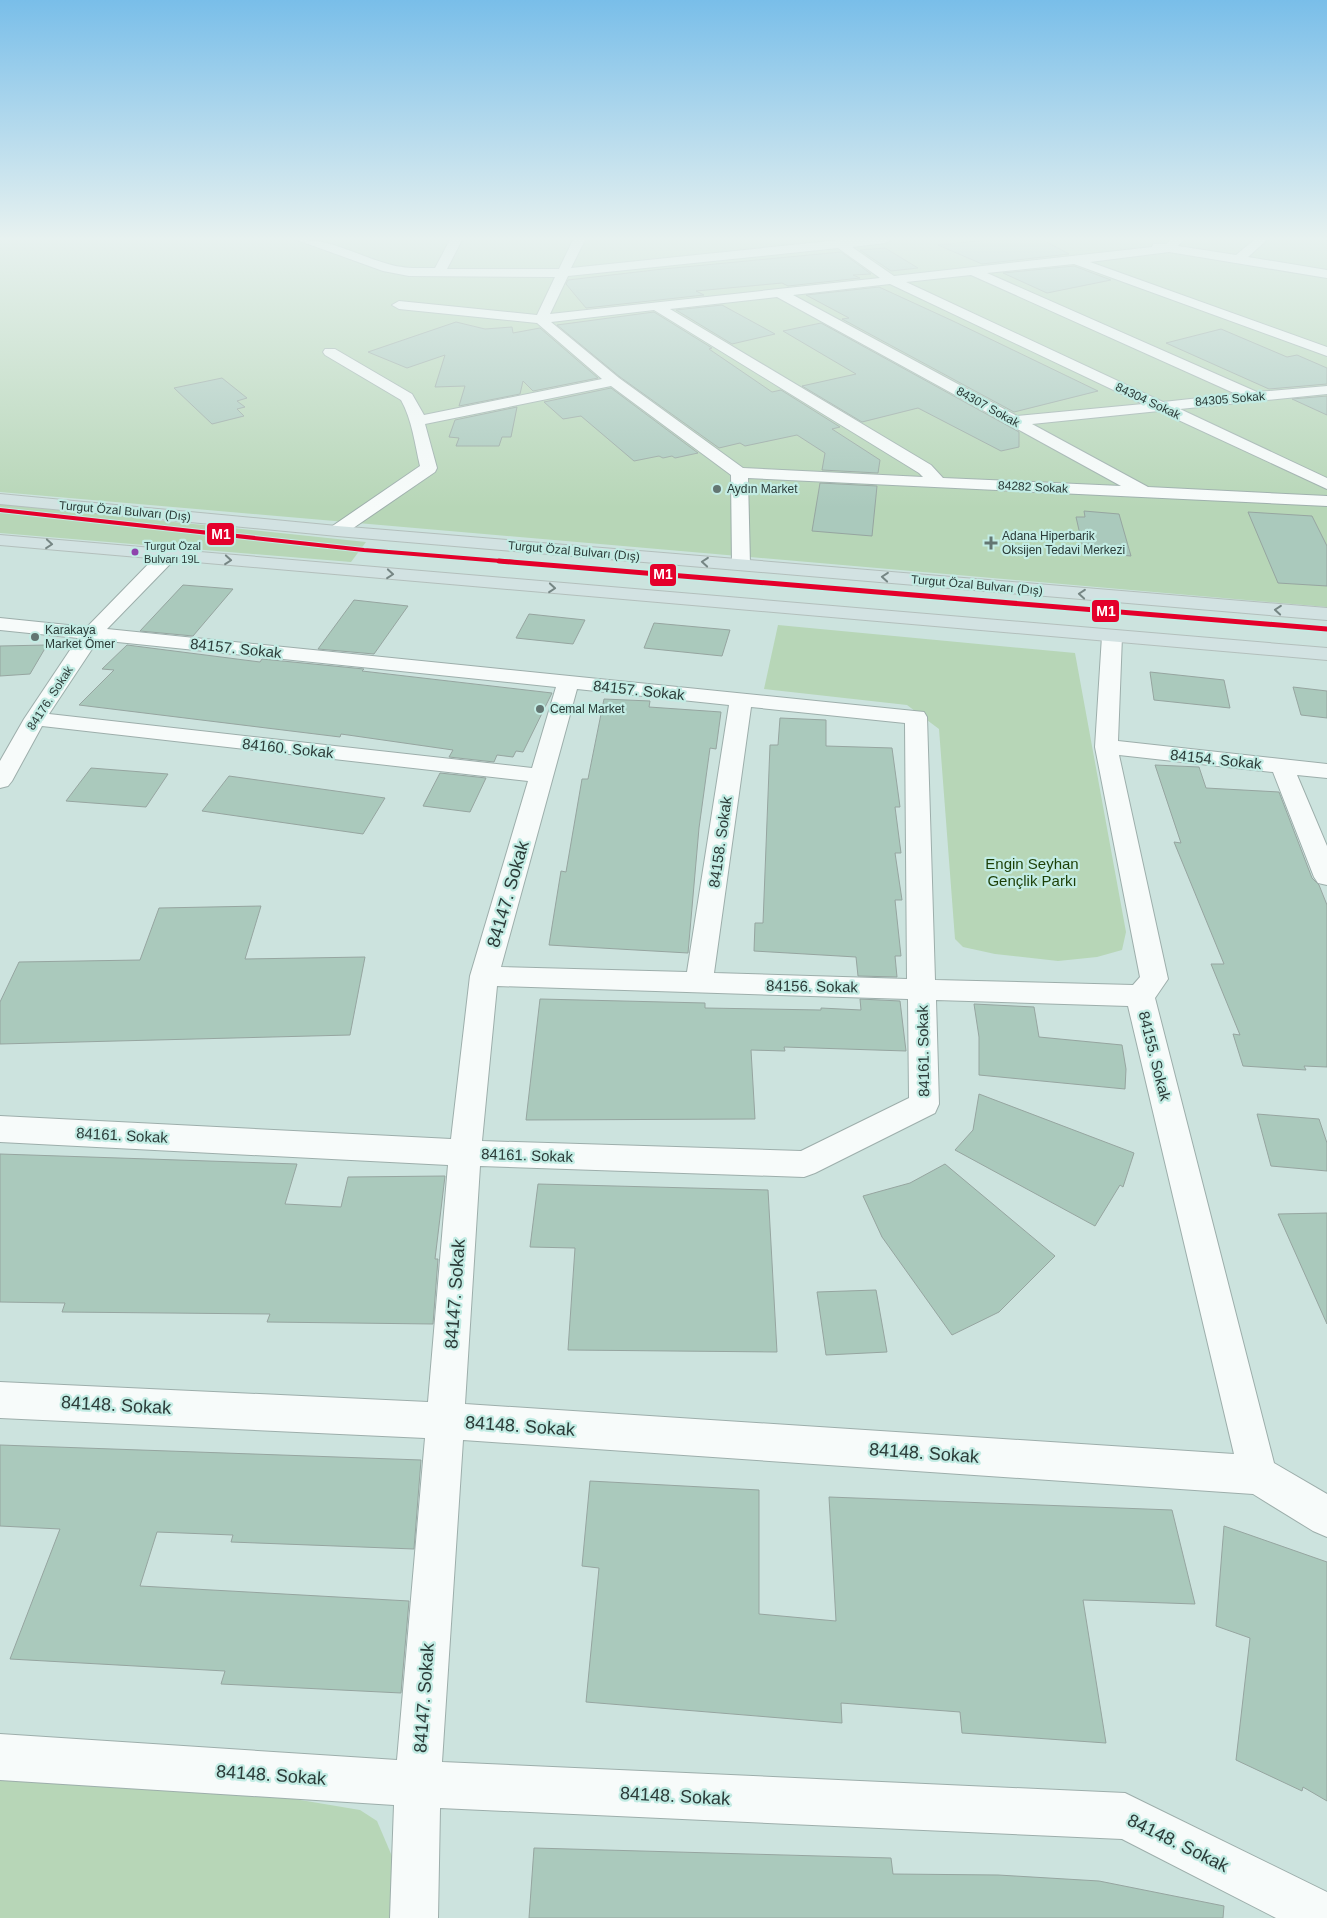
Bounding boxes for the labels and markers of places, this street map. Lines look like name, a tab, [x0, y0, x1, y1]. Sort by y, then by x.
place label: Aydın Market	[727, 482, 798, 496]
marker: Aydın Market	[711, 483, 723, 495]
place label: Adana Hiperbarik Oksijen Tedavi Merkezi	[1002, 529, 1125, 557]
marker: Adana Hiperbarik Oksijen Tedavi Merkezi	[984, 536, 998, 550]
place label: Turgut Özal Bulvarı 19L	[144, 540, 201, 565]
marker: Turgut Özal Bulvarı 19L	[130, 547, 140, 557]
place label: Karakaya Market Ömer	[45, 623, 115, 651]
marker: Karakaya Market Ömer	[29, 631, 41, 643]
place label: Cemal Market	[550, 702, 625, 716]
marker: Cemal Market	[534, 703, 546, 715]

